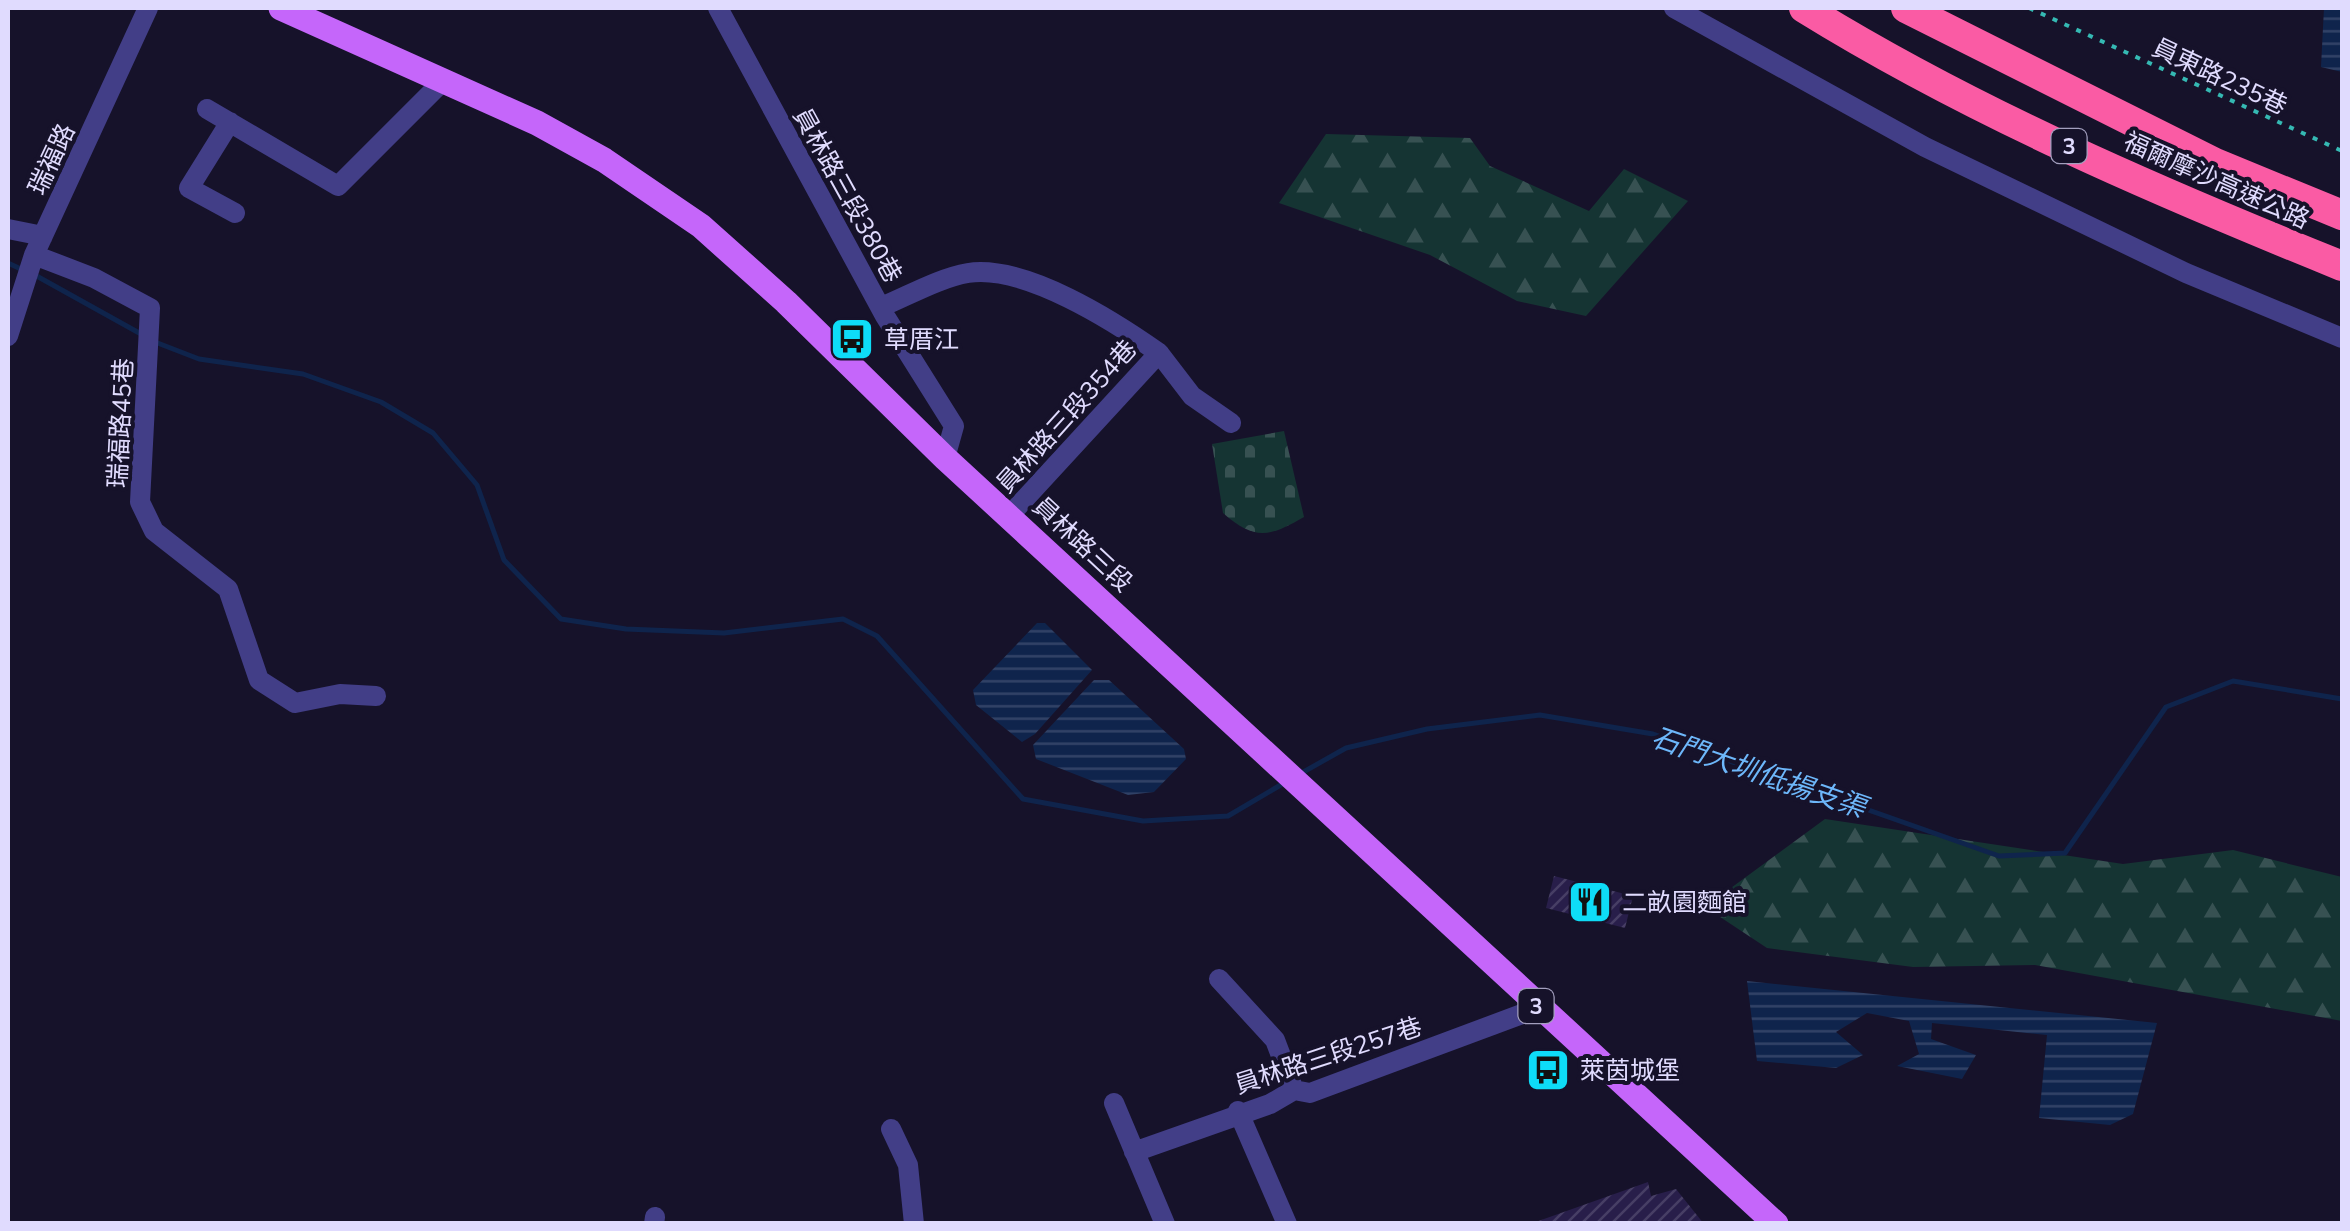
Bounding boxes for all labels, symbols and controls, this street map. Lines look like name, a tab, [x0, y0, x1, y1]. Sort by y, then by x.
street label: 員東路235巷	[2147, 31, 2292, 123]
street label: 員林路三段380巷	[785, 102, 909, 289]
street label: 瑞福路	[21, 118, 83, 201]
street label: 福爾摩沙高速公路	[2118, 125, 2315, 237]
road number: 3	[2052, 129, 2086, 163]
bus stop icon: 草厝江	[829, 316, 875, 362]
place label: 草厝江	[884, 323, 959, 357]
street label: 員林路三段354巷	[989, 333, 1145, 501]
street label: 瑞福路45巷	[101, 357, 141, 489]
street label: 員林路三段	[1025, 490, 1140, 600]
water label: 石門大圳低揚支渠	[1647, 719, 1875, 829]
restaurant icon: 二畝園麵館	[1567, 879, 1613, 925]
place label: 二畝園麵館	[1622, 886, 1747, 920]
road number: 3	[1518, 989, 1554, 1023]
street label: 員林路三段257巷	[1230, 1010, 1426, 1102]
bus stop icon: 萊茵城堡	[1525, 1047, 1571, 1093]
place label: 萊茵城堡	[1580, 1054, 1680, 1088]

